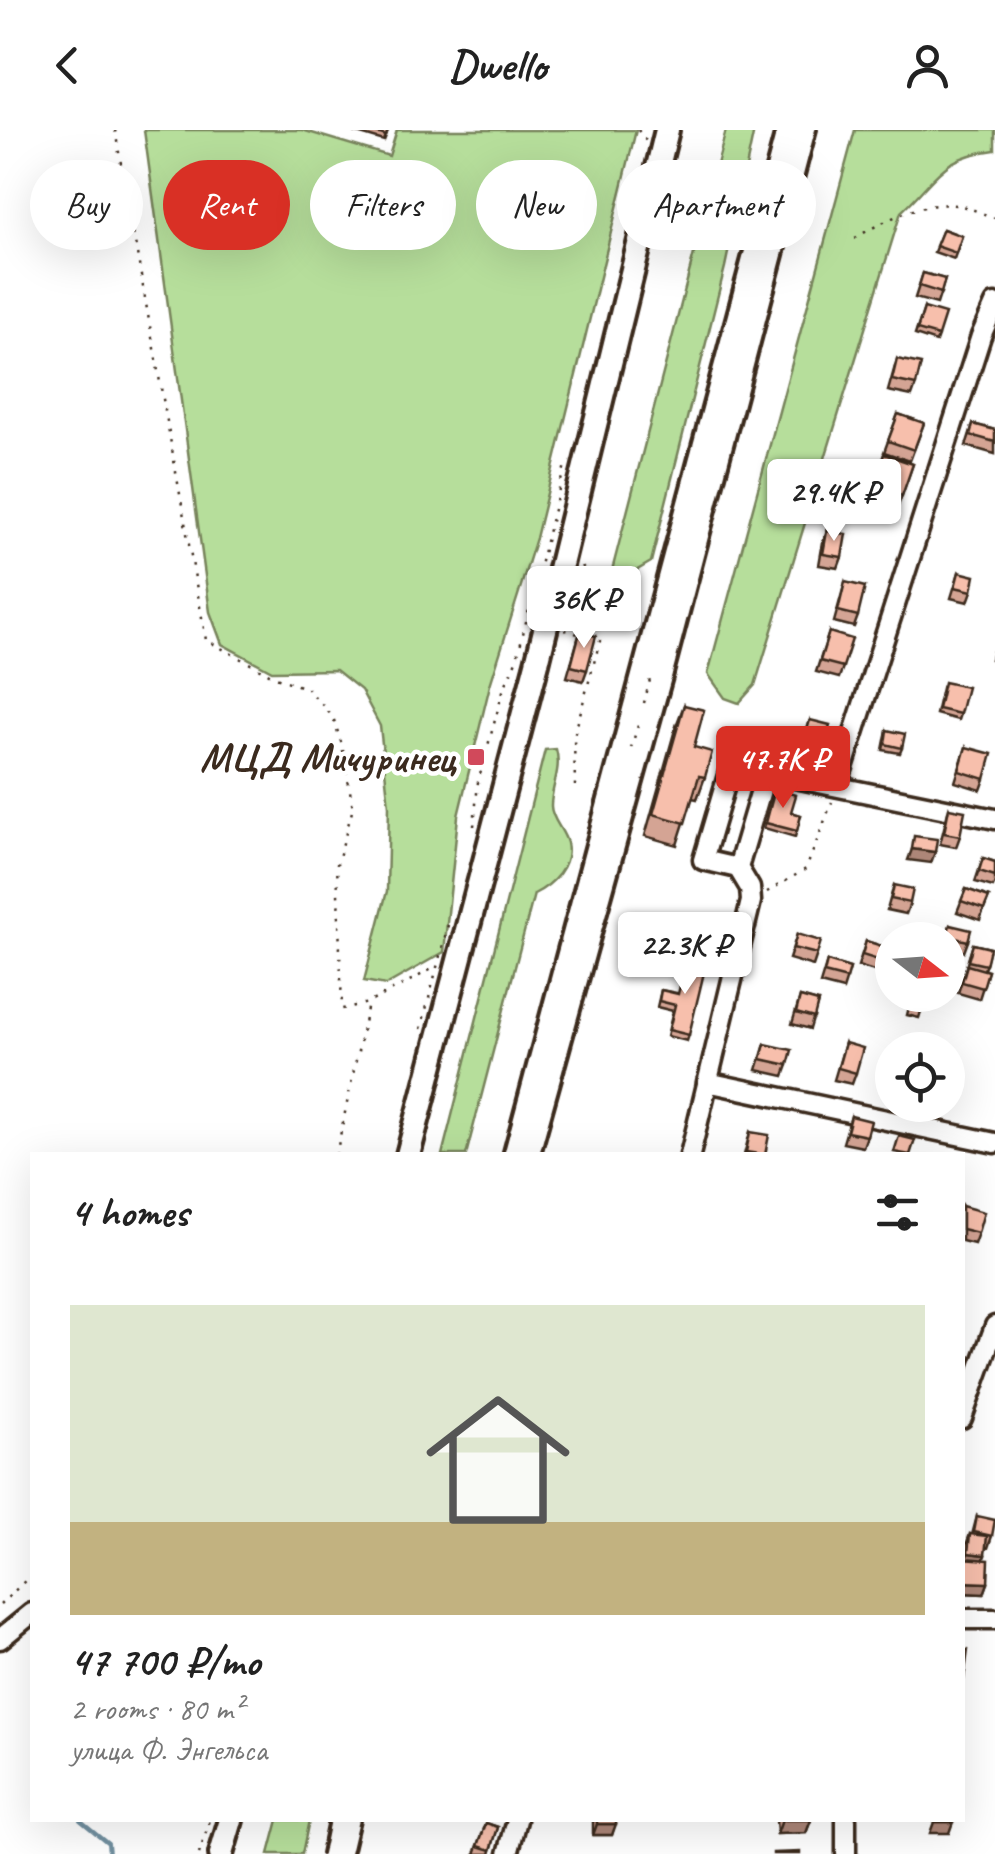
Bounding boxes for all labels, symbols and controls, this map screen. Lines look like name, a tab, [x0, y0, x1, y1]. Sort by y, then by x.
text: Dwello	[449, 37, 546, 94]
icon: back	[40, 38, 95, 93]
icon: person	[900, 38, 955, 93]
chip: Buy	[30, 160, 143, 250]
chip: Rent	[163, 160, 290, 250]
chip: Filters	[310, 160, 456, 250]
chip: New	[476, 160, 597, 250]
chip: Apartment	[617, 160, 816, 250]
pin: 29.4K ₽	[742, 459, 926, 544]
text: 29.4K ₽	[789, 471, 879, 512]
pin: 36K ₽	[514, 566, 654, 651]
text: 36K ₽	[549, 578, 619, 619]
pin: 47.7K ₽	[691, 726, 875, 811]
place label: МЦД Мичуринец	[200, 733, 457, 783]
text: 47.7K ₽	[738, 738, 828, 779]
marker: МЦД Мичуринец	[465, 746, 487, 768]
pin: 22.3K ₽	[593, 912, 777, 997]
north arrow	[875, 922, 965, 1012]
map controls	[875, 922, 965, 1122]
text: 22.3K ₽	[640, 924, 730, 965]
button: locate	[875, 1032, 965, 1122]
icon: filters	[870, 1185, 925, 1240]
text: 4 homes	[70, 1186, 189, 1239]
icon: home	[408, 1370, 588, 1550]
text: 47 700 ₽/mo	[70, 1635, 260, 1688]
text: 2 rooms · 80 m²	[70, 1688, 243, 1729]
text: улица Ф. Энгельса	[70, 1729, 267, 1770]

